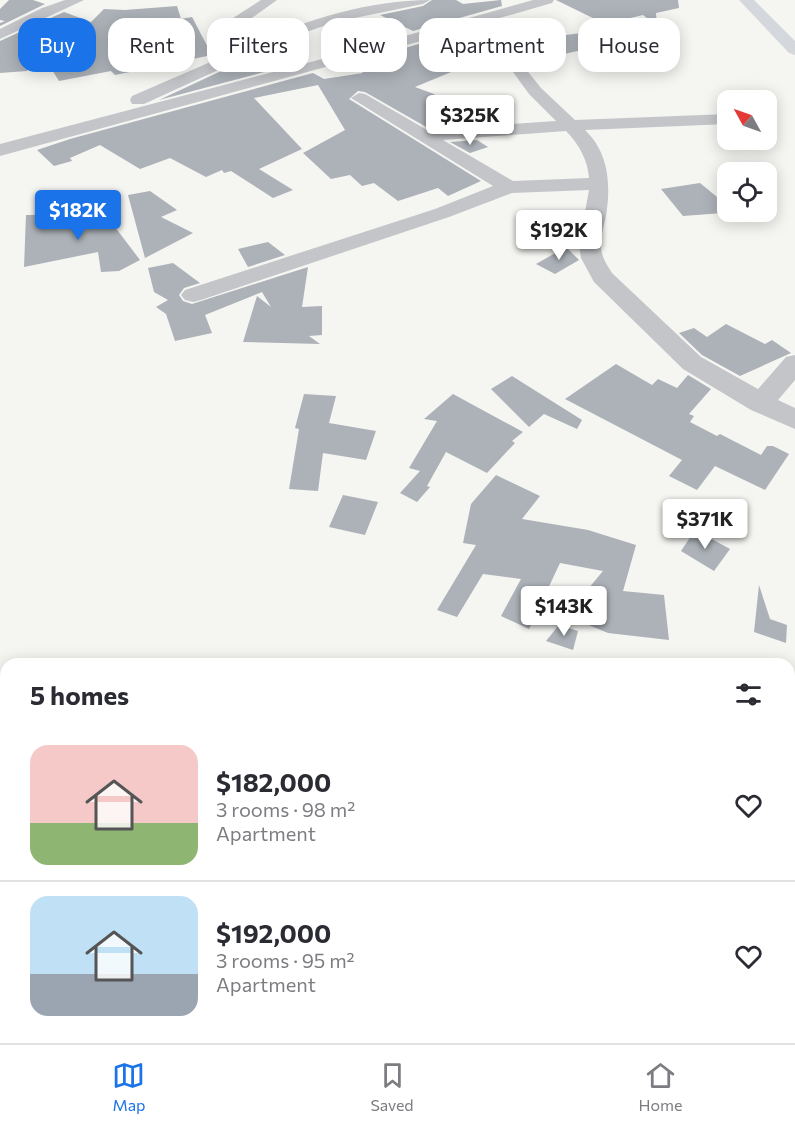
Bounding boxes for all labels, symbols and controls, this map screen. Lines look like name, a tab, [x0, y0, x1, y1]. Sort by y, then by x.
chip: Buy	[18, 18, 96, 72]
chip: Rent	[108, 18, 195, 72]
chip: Filters	[207, 18, 309, 72]
chip: New	[321, 18, 407, 72]
chip: Apartment	[419, 18, 566, 72]
chip: House	[578, 18, 680, 72]
north arrow	[717, 90, 777, 150]
map controls	[717, 90, 777, 222]
pin: $325K	[428, 95, 512, 146]
text: $325K	[440, 102, 500, 126]
button: locate	[717, 162, 777, 222]
pin: $182K	[36, 190, 120, 241]
text: $182K	[49, 197, 107, 221]
pin: $192K	[517, 210, 601, 261]
text: $192K	[530, 217, 588, 241]
pin: $371K	[663, 499, 747, 550]
text: $371K	[677, 506, 733, 530]
pin: $143K	[522, 586, 606, 637]
text: $143K	[535, 593, 593, 617]
icon: filters	[732, 678, 765, 711]
text: 5 homes	[30, 679, 129, 710]
text: $182,000	[216, 766, 331, 797]
icon: home	[78, 769, 150, 841]
icon: heart	[732, 789, 765, 822]
text: 3 rooms · 98 m²	[216, 797, 355, 821]
text: Apartment	[216, 821, 316, 845]
text: $192,000	[216, 917, 331, 948]
icon: home	[78, 920, 150, 992]
icon: heart	[732, 940, 765, 973]
text: 3 rooms · 95 m²	[216, 948, 355, 972]
text: Apartment	[216, 972, 316, 996]
tab: Map	[112, 1059, 145, 1114]
tab: Saved	[370, 1059, 414, 1114]
tab: Home	[639, 1059, 683, 1114]

